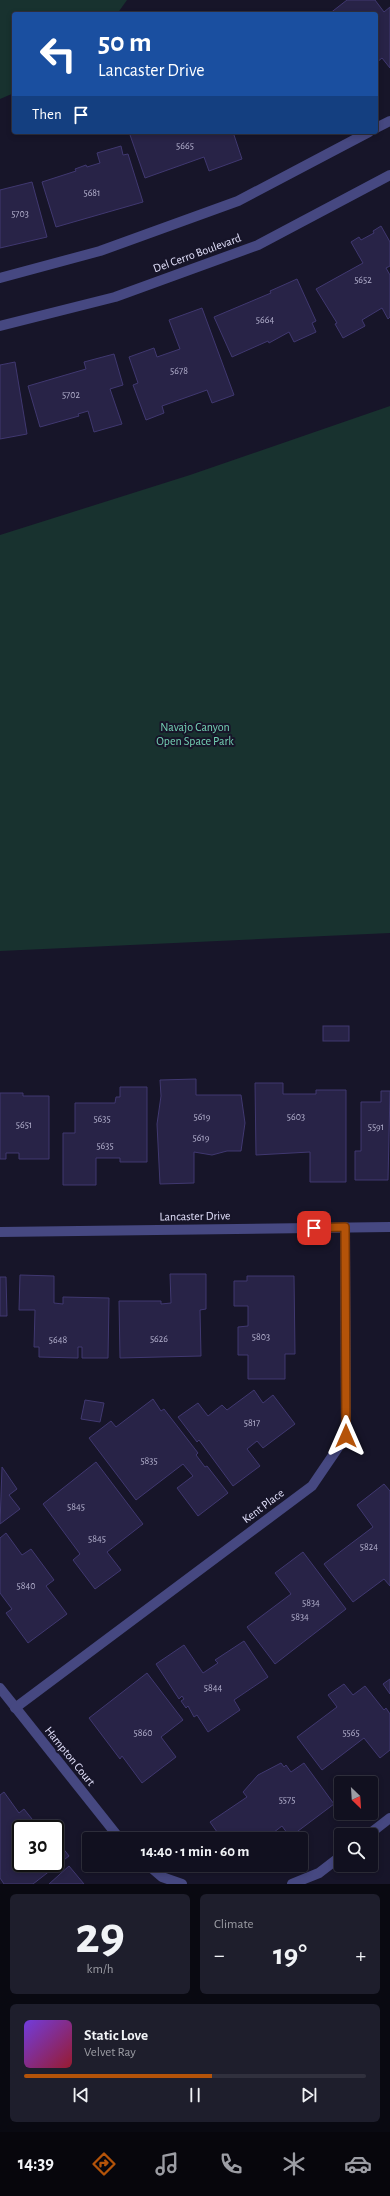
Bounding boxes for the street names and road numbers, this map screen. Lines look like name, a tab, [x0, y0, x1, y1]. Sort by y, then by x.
street label: Del Cerro Boulevard	[151, 232, 243, 274]
street label: Lancaster Drive	[159, 1209, 231, 1223]
street label: Kent Place	[240, 1487, 286, 1525]
street label: Hampton Court	[43, 1724, 98, 1788]

